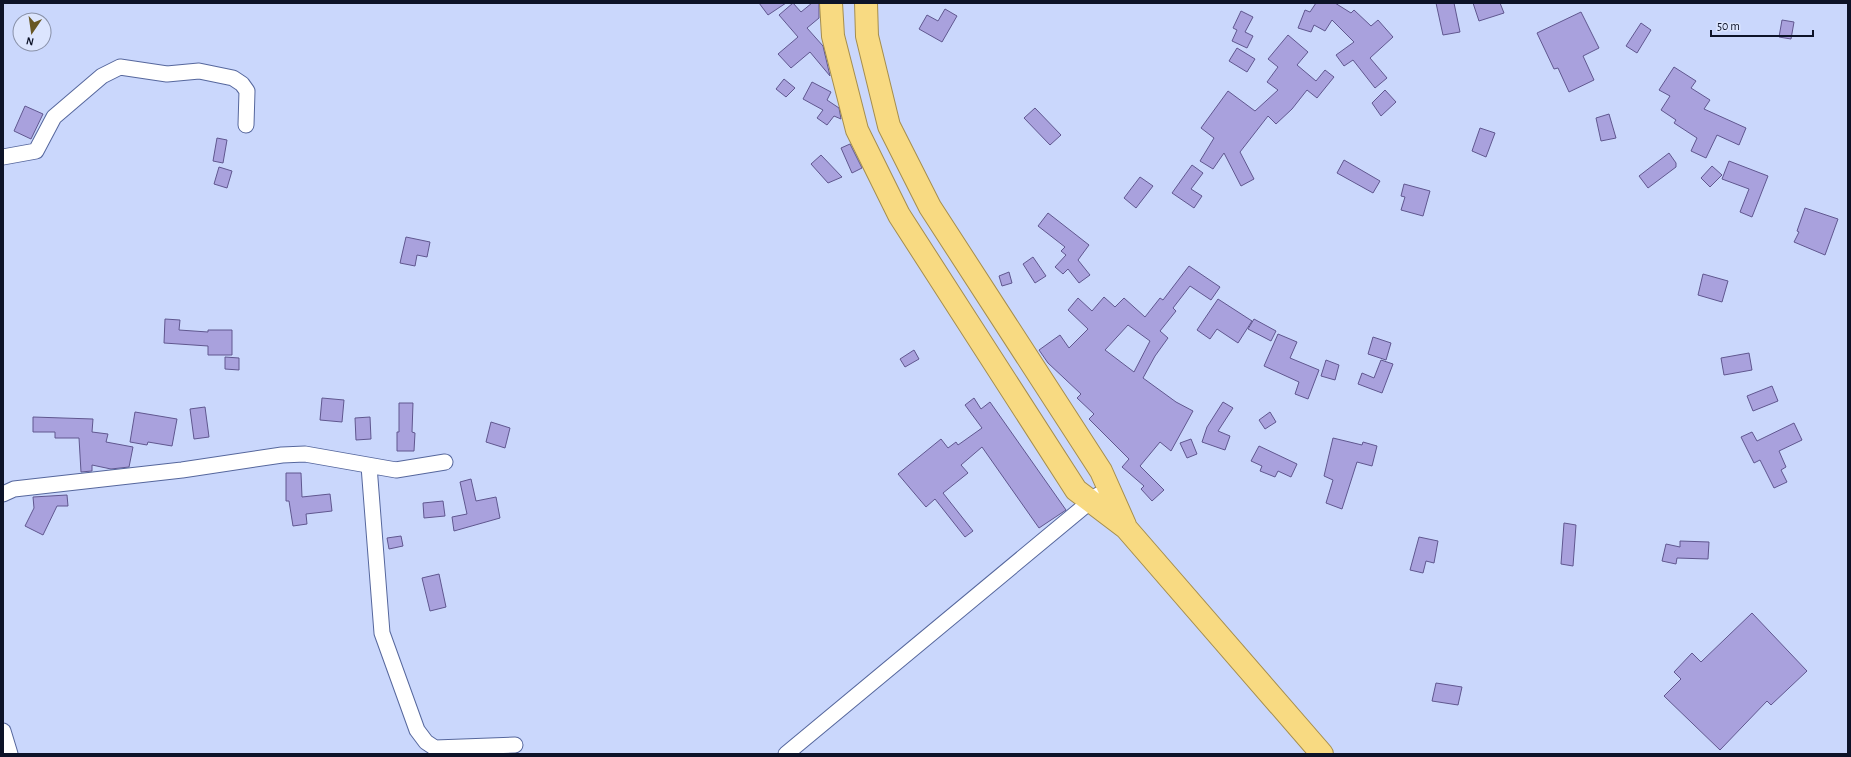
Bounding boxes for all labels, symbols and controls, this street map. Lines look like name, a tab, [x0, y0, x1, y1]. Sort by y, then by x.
north arrow	[12, 12, 52, 52]
scale bar	[1711, 12, 1813, 38]
text: 50 m	[1717, 20, 1740, 32]
text: N	[25, 35, 35, 47]

